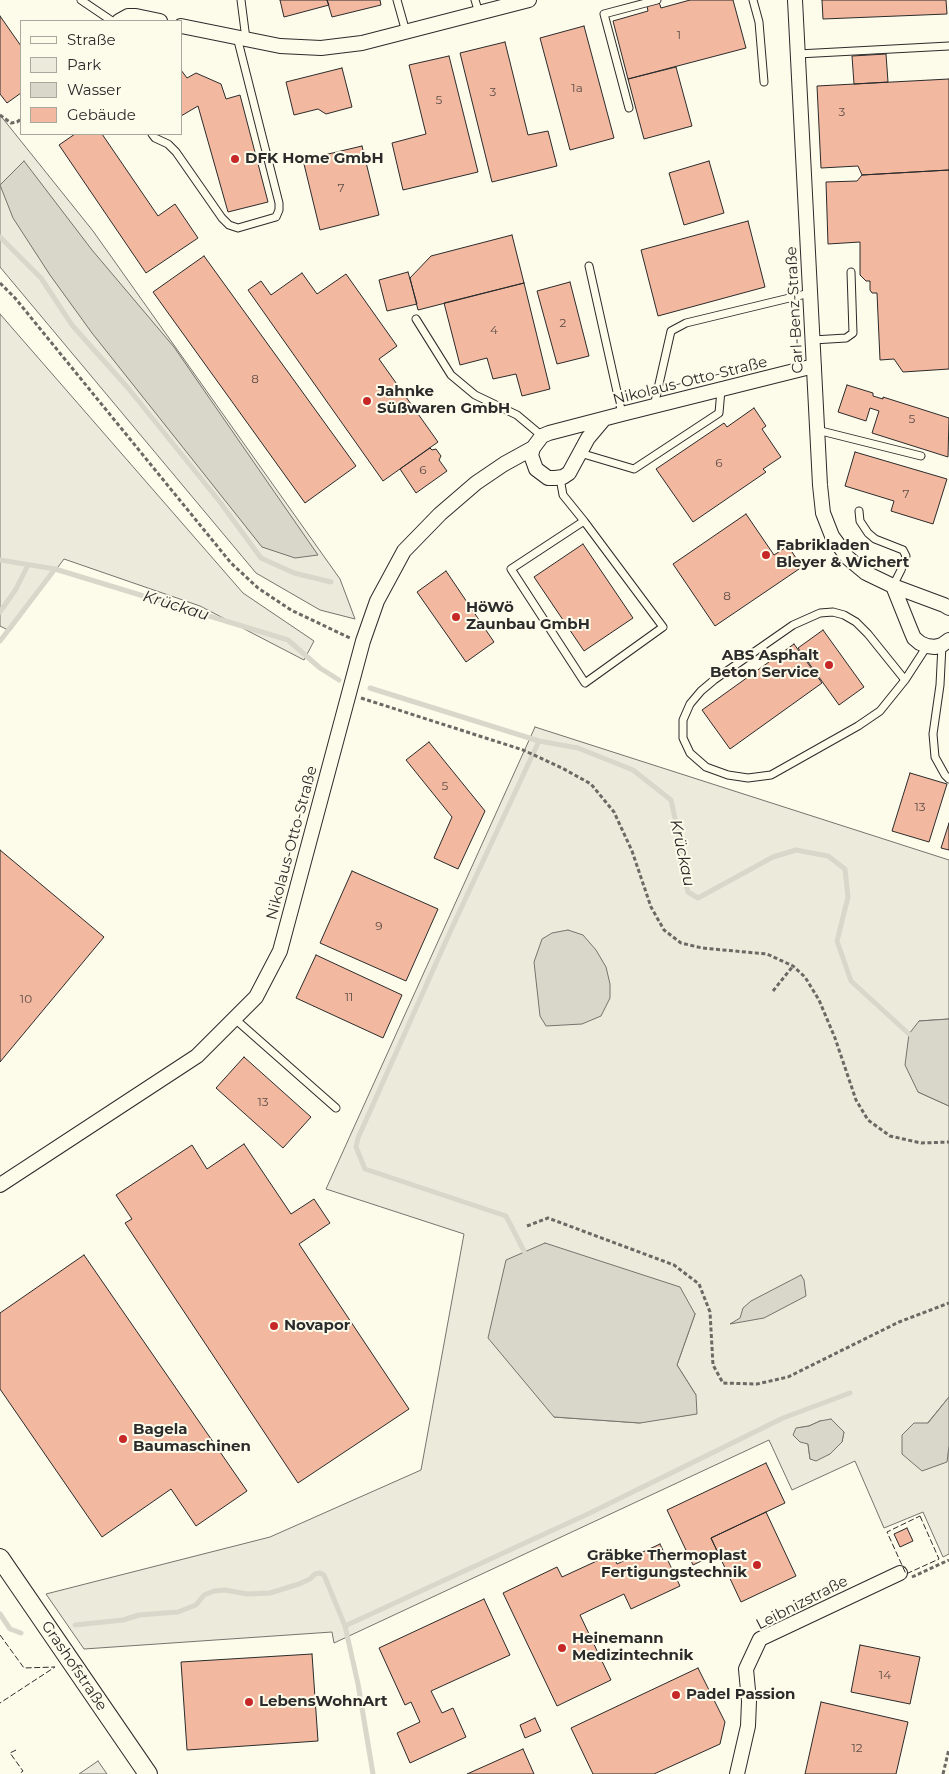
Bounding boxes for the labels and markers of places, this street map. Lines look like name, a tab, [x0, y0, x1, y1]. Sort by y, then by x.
place label: DFK Home GmbH	[245, 150, 384, 168]
marker: DFK Home GmbH	[229, 153, 241, 165]
place label: Jahnke Süßwaren GmbH	[377, 383, 510, 418]
marker: Jahnke Süßwaren GmbH	[361, 395, 373, 407]
place label: Fabrikladen Bleyer & Wichert	[776, 537, 909, 572]
marker: Fabrikladen Bleyer & Wichert	[760, 549, 772, 561]
place label: HöWö Zaunbau GmbH	[466, 599, 590, 634]
marker: HöWö Zaunbau GmbH	[450, 611, 462, 623]
place label: ABS Asphalt Beton Service	[710, 647, 819, 682]
marker: ABS Asphalt Beton Service	[823, 659, 835, 671]
place label: Novapor	[284, 1317, 350, 1335]
marker: Novapor	[268, 1320, 280, 1332]
place label: Bagela Baumaschinen	[133, 1421, 251, 1456]
marker: Bagela Baumaschinen	[117, 1433, 129, 1445]
place label: Gräbke Thermoplast Fertigungstechnik	[587, 1547, 747, 1582]
marker: Gräbke Thermoplast Fertigungstechnik	[751, 1559, 763, 1571]
place label: Heinemann Medizintechnik	[572, 1630, 693, 1665]
marker: Heinemann Medizintechnik	[556, 1642, 568, 1654]
place label: Padel Passion	[686, 1686, 795, 1704]
marker: Padel Passion	[670, 1689, 682, 1701]
place label: LebensWohnArt	[259, 1693, 387, 1711]
marker: LebensWohnArt	[243, 1696, 255, 1708]

